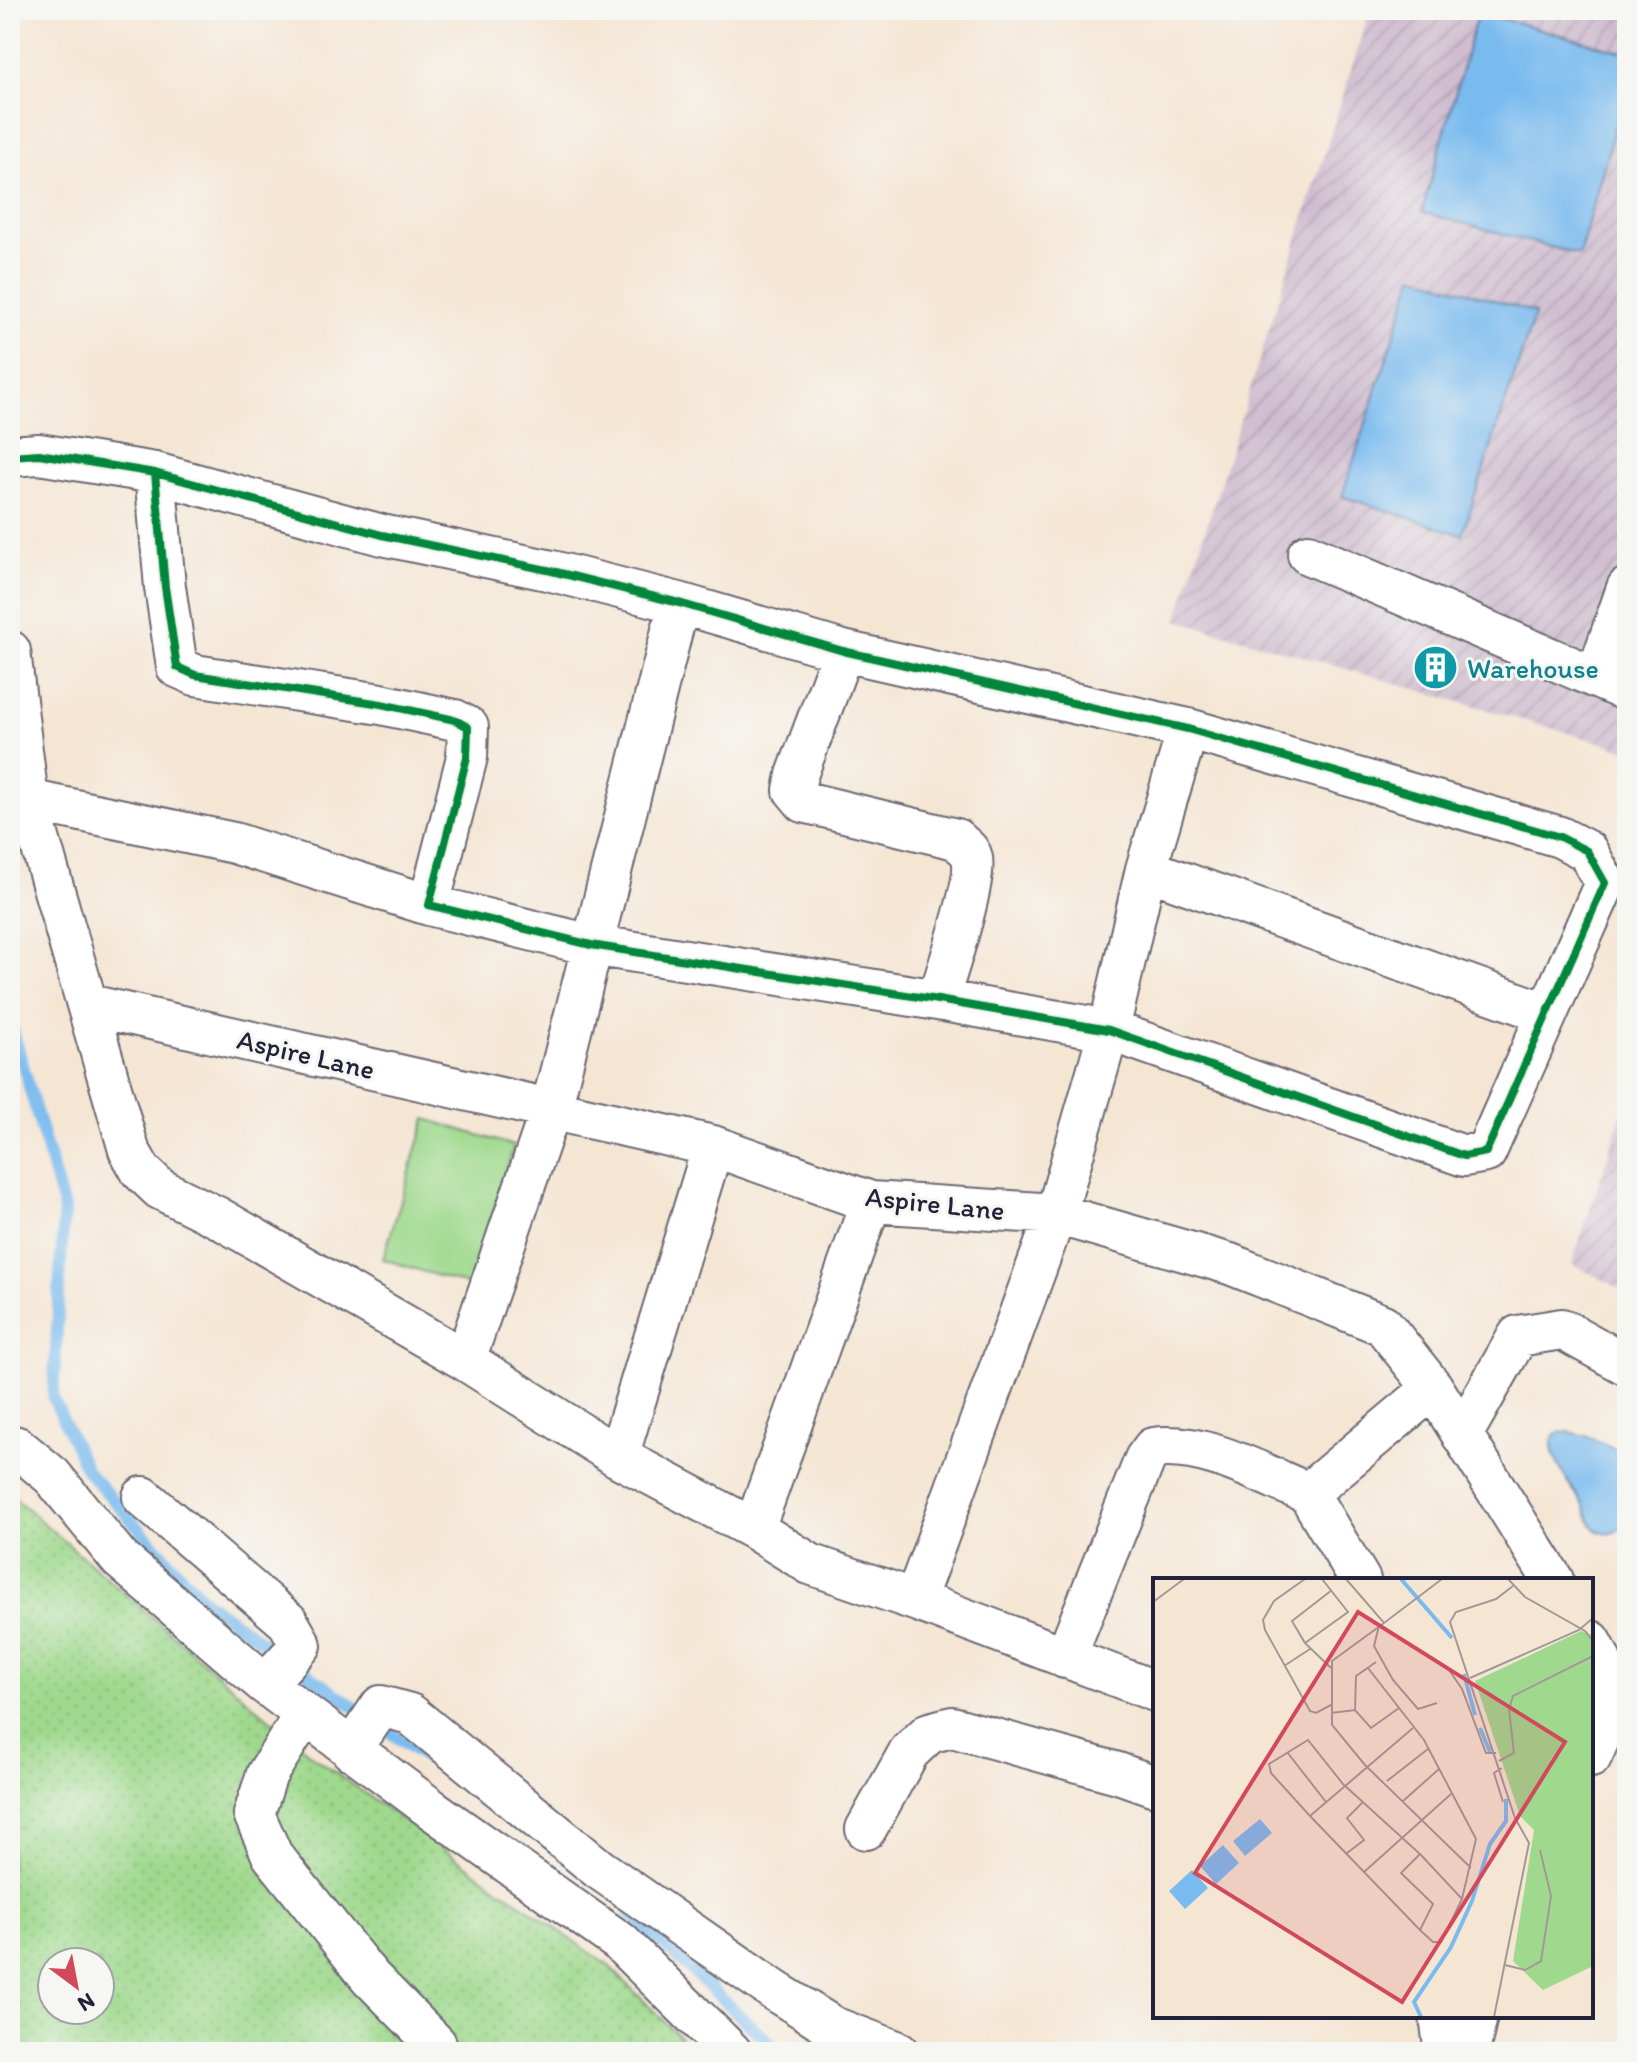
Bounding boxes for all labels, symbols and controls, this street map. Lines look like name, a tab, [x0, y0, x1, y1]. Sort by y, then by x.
building icon: Warehouse	[1412, 644, 1460, 692]
place label: Warehouse	[1467, 651, 1599, 685]
street label: Aspire Lane	[234, 1022, 378, 1086]
street label: Aspire Lane	[864, 1179, 1006, 1227]
inset map	[1153, 1578, 1593, 2018]
north arrow	[36, 1946, 116, 2026]
text: N	[73, 1987, 100, 2018]

